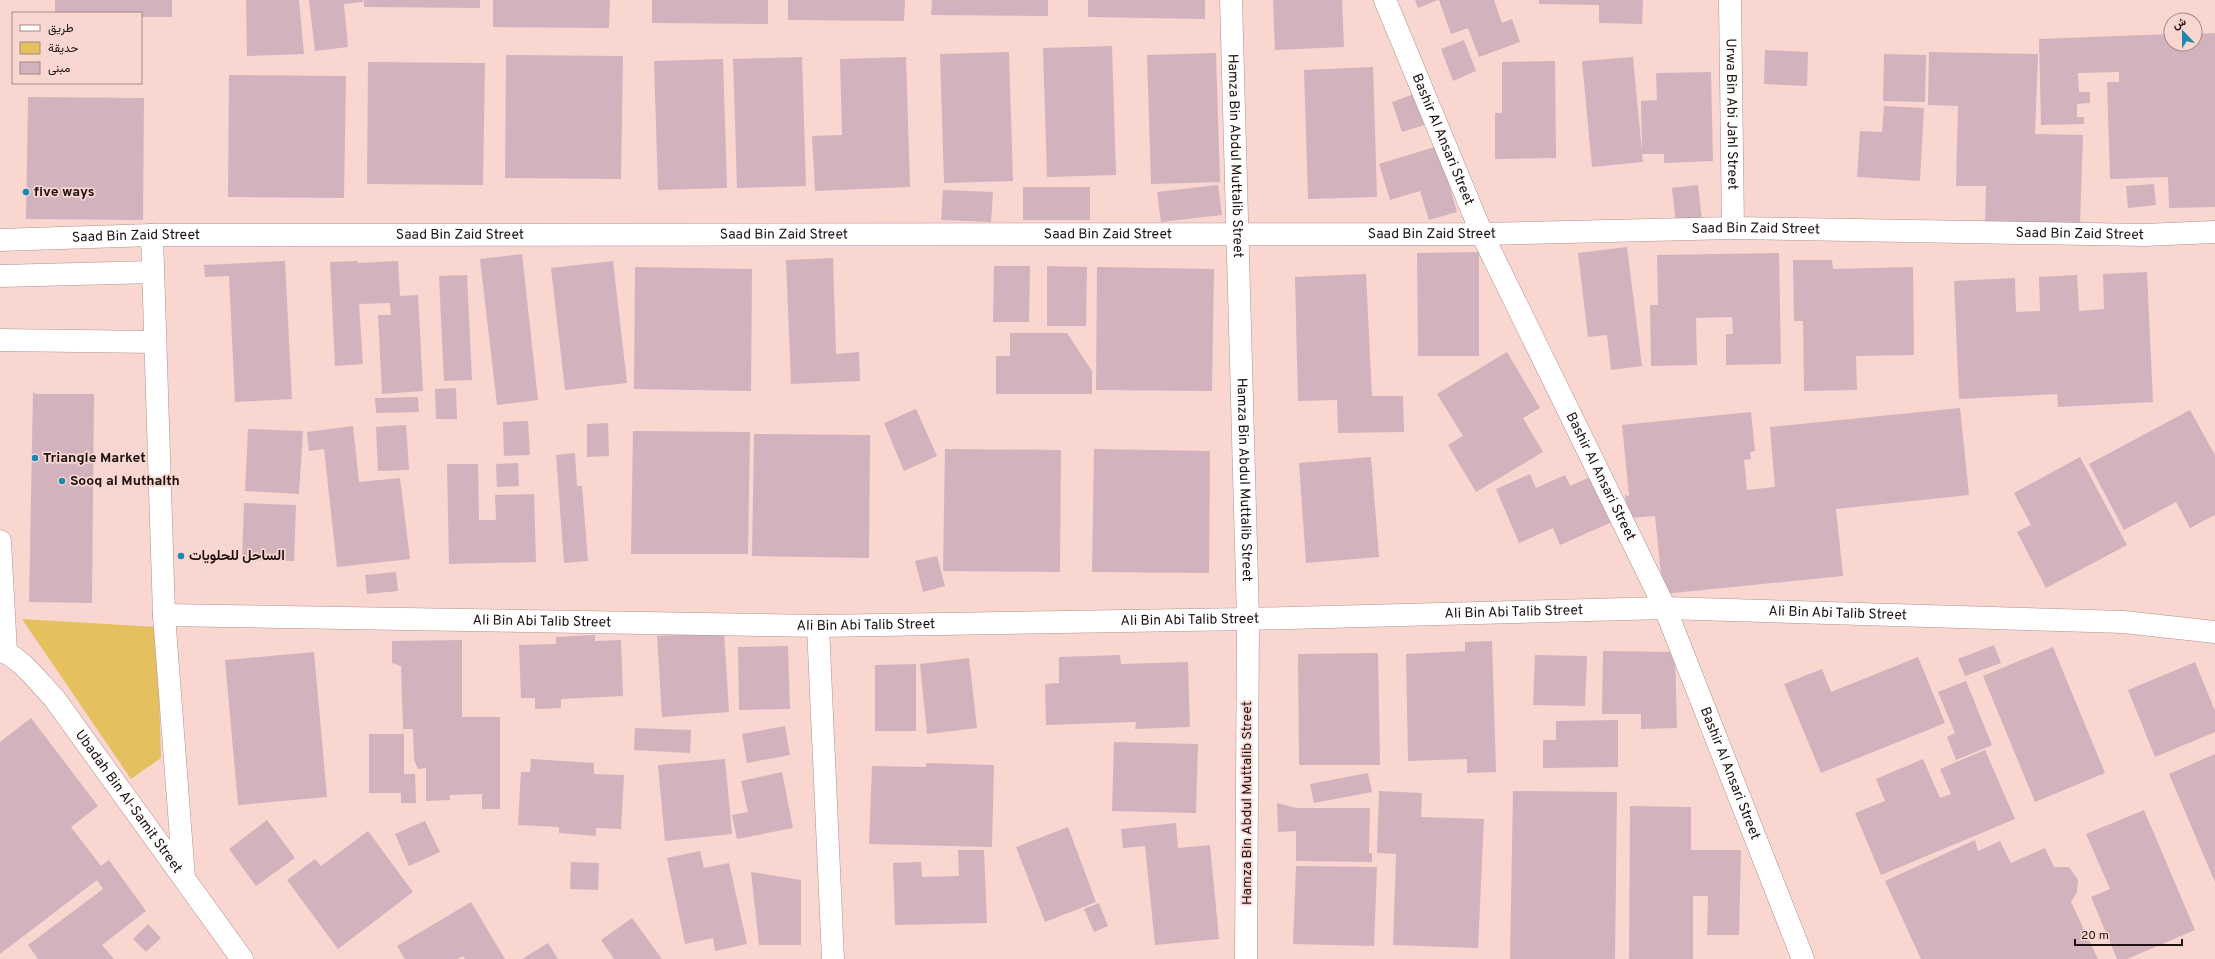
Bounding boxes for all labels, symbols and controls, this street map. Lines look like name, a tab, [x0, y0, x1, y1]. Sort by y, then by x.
legend	[12, 12, 142, 84]
north arrow	[2163, 12, 2203, 52]
text: ش	[2171, 15, 2188, 33]
text: طريق	[48, 21, 74, 37]
street label: Urwa Bin Abi Jahl Street	[1722, 38, 1741, 190]
text: حديقة	[48, 41, 78, 57]
street label: Hamza Bin Abdul Muttalib Street	[1224, 54, 1247, 258]
text: مبنى	[48, 61, 70, 77]
street label: Bashir Al Ansari Street	[1408, 71, 1478, 208]
place label: five ways	[34, 184, 95, 201]
marker: five ways	[21, 187, 31, 197]
street label: Saad Bin Zaid Street	[1691, 219, 1820, 238]
street label: Saad Bin Zaid Street	[2015, 224, 2144, 243]
street label: Saad Bin Zaid Street	[1368, 225, 1496, 243]
street label: Saad Bin Zaid Street	[72, 226, 200, 246]
street label: Saad Bin Zaid Street	[396, 226, 524, 243]
street label: Saad Bin Zaid Street	[720, 226, 848, 243]
street label: Saad Bin Zaid Street	[1044, 226, 1172, 243]
street label: Hamza Bin Abdul Muttalib Street	[1233, 378, 1255, 582]
street label: Bashir Al Ansari Street	[1562, 409, 1639, 544]
place label: Triangle Market	[43, 450, 146, 467]
marker: Triangle Market	[30, 453, 40, 463]
place label: Sooq al Muthalth	[70, 473, 180, 490]
marker: Sooq al Muthalth	[57, 476, 67, 486]
place label: الساحل للحلويات	[189, 548, 285, 565]
marker: الساحل للحلويات	[176, 551, 186, 561]
street label: Ali Bin Abi Talib Street	[1444, 602, 1583, 622]
street label: Ali Bin Abi Talib Street	[1768, 603, 1907, 624]
street label: Ali Bin Abi Talib Street	[1120, 610, 1259, 630]
street label: Ali Bin Abi Talib Street	[472, 612, 611, 631]
street label: Ali Bin Abi Talib Street	[796, 616, 935, 635]
street label: Hamza Bin Abdul Muttalib Street	[1239, 701, 1256, 905]
street label: Bashir Al Ansari Street	[1696, 705, 1764, 842]
street label: Ubadah Bin Al-Samit Street	[71, 727, 186, 876]
scale bar	[2075, 921, 2182, 947]
text: 20 m	[2081, 928, 2109, 944]

